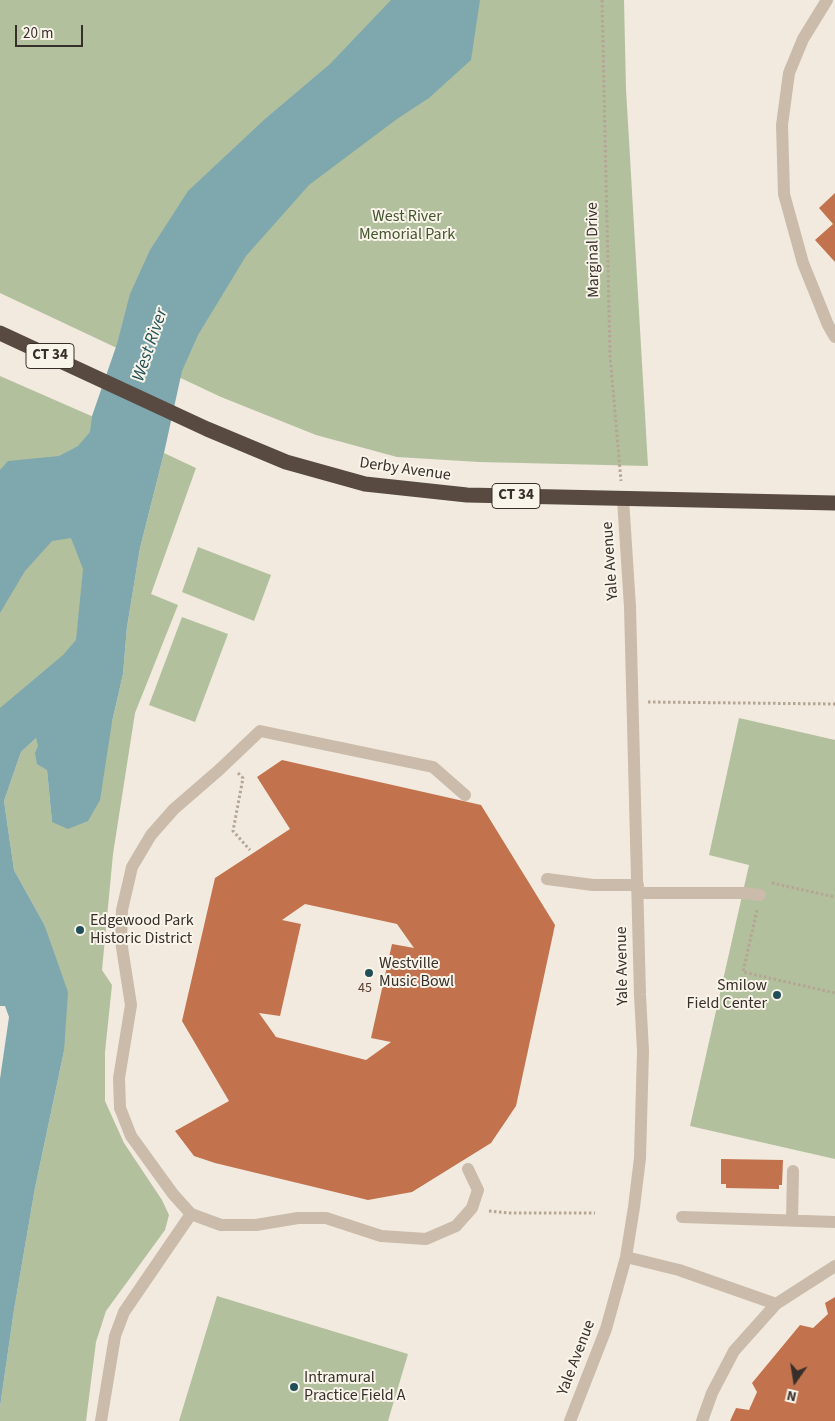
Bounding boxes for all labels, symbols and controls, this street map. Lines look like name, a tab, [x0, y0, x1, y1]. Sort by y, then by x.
scale bar	[18, 15, 85, 47]
text: 20 m	[23, 23, 53, 44]
street label: Marginal Drive	[584, 202, 604, 298]
park label: West River Memorial Park	[359, 207, 455, 245]
water label: West River	[128, 306, 174, 384]
road number: CT 34	[26, 344, 74, 368]
street label: Derby Avenue	[358, 454, 452, 486]
road number: CT 34	[492, 484, 540, 508]
street label: Yale Avenue	[599, 521, 623, 601]
place label: Edgewood Park Historic District	[90, 911, 194, 949]
marker: Edgewood Park Historic District	[74, 924, 86, 936]
street label: Yale Avenue	[613, 926, 633, 1006]
place label: Westville Music Bowl	[379, 954, 454, 992]
marker: Westville Music Bowl	[363, 967, 375, 979]
place label: Smilow Field Center	[687, 976, 767, 1014]
house number: 45	[358, 981, 372, 997]
marker: Smilow Field Center	[771, 989, 783, 1001]
street label: Yale Avenue	[554, 1318, 600, 1398]
north arrow	[770, 1356, 820, 1406]
place label: Intramural Practice Field A	[304, 1368, 405, 1406]
marker: Intramural Practice Field A	[288, 1381, 300, 1393]
text: N	[785, 1385, 798, 1406]

